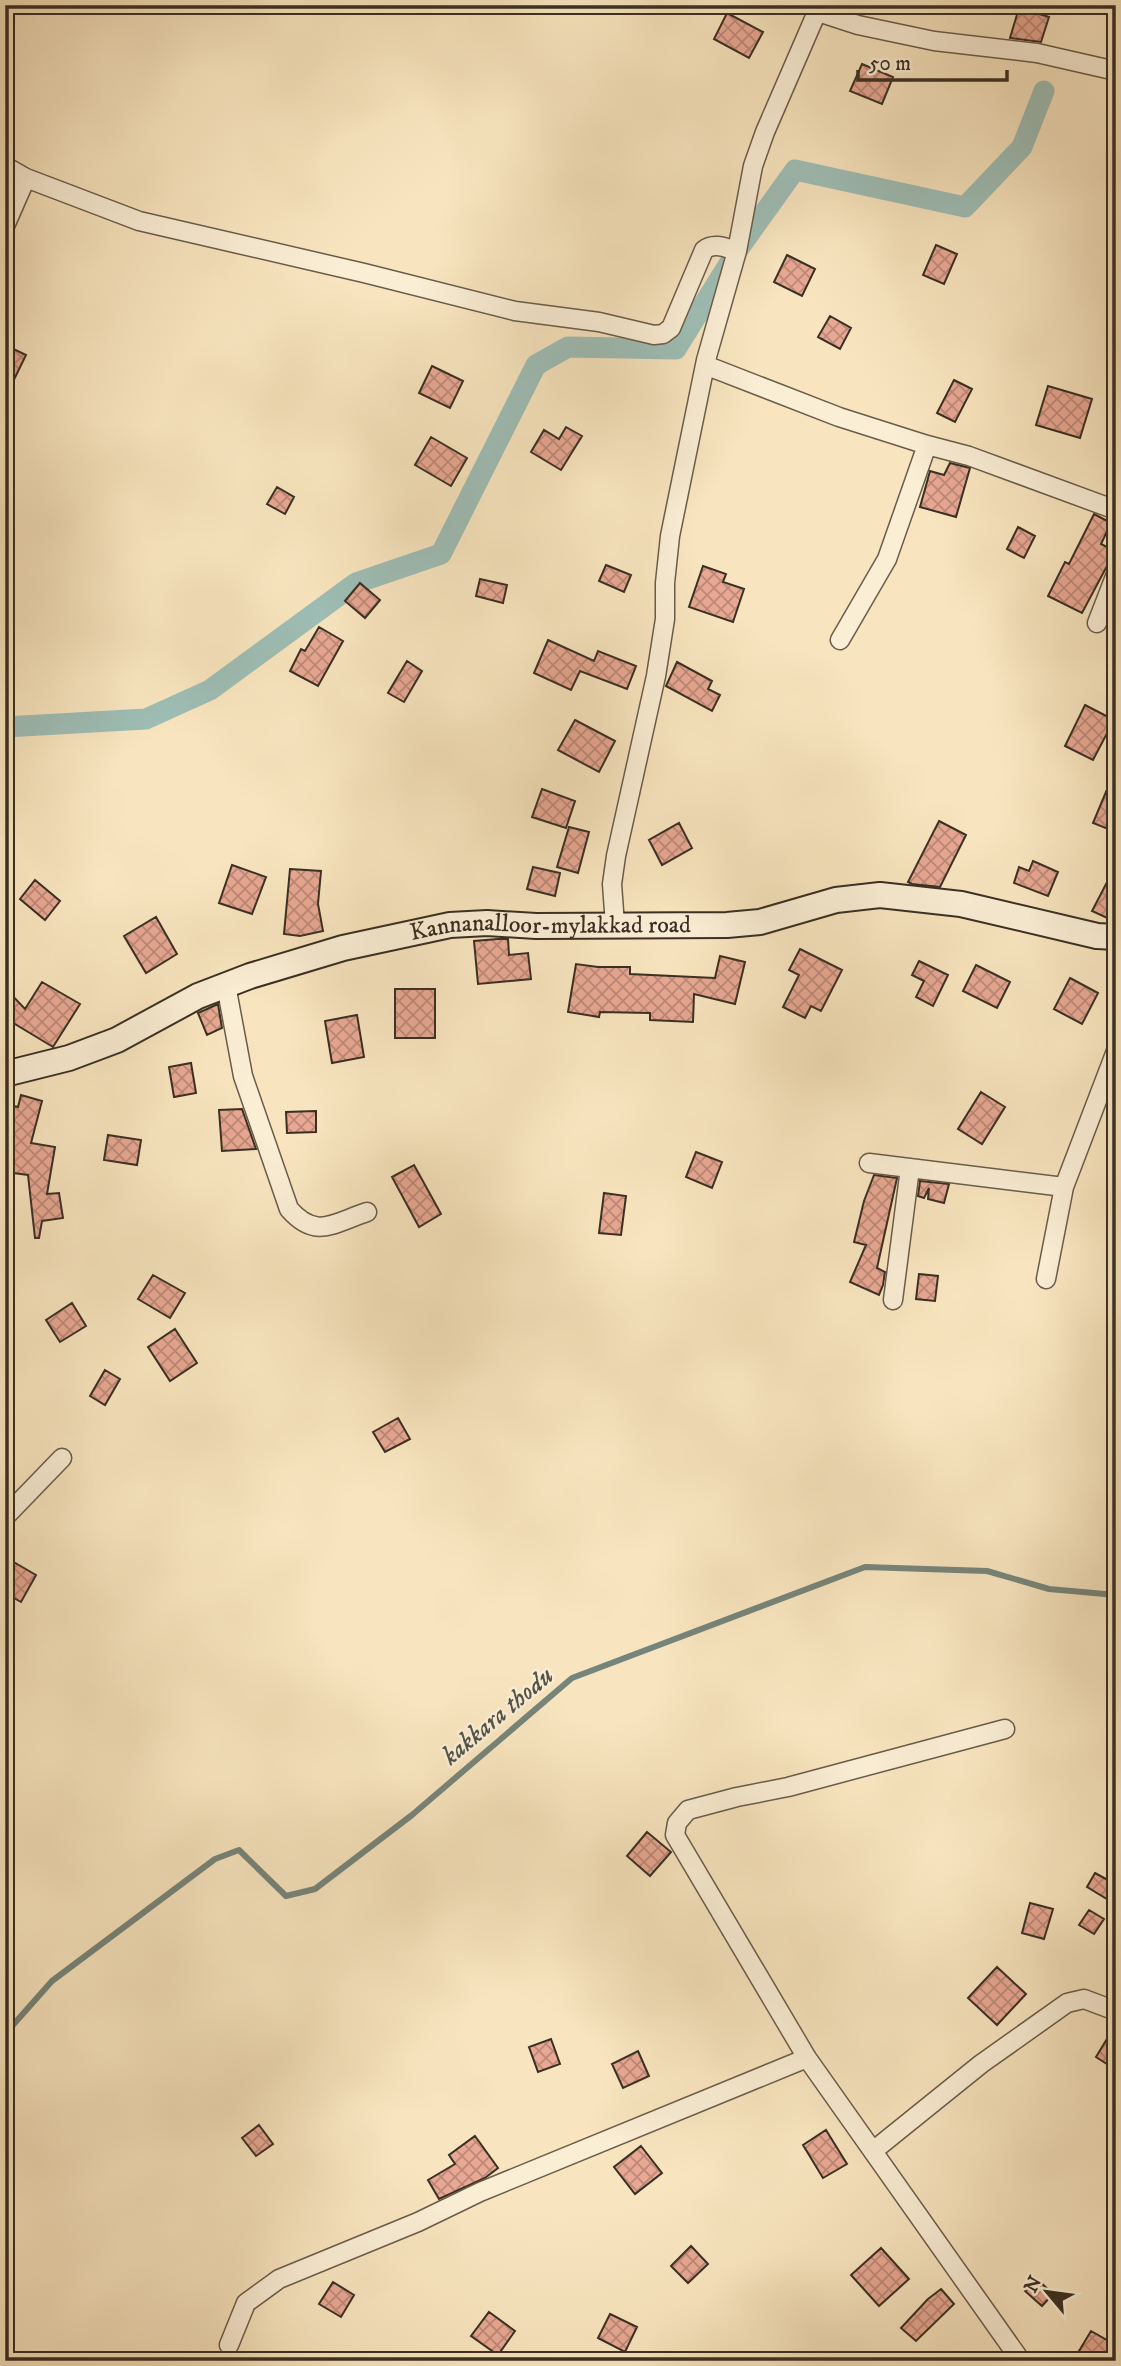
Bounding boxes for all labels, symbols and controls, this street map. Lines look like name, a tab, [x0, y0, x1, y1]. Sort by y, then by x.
scale bar	[858, 38, 1007, 82]
text: 50 m	[869, 51, 911, 77]
street label: Kannanalloor-mylakkad road	[407, 908, 691, 948]
water label: kakkara thodu	[434, 1660, 561, 1773]
north arrow	[1012, 2258, 1082, 2328]
text: N	[1020, 2272, 1047, 2297]

